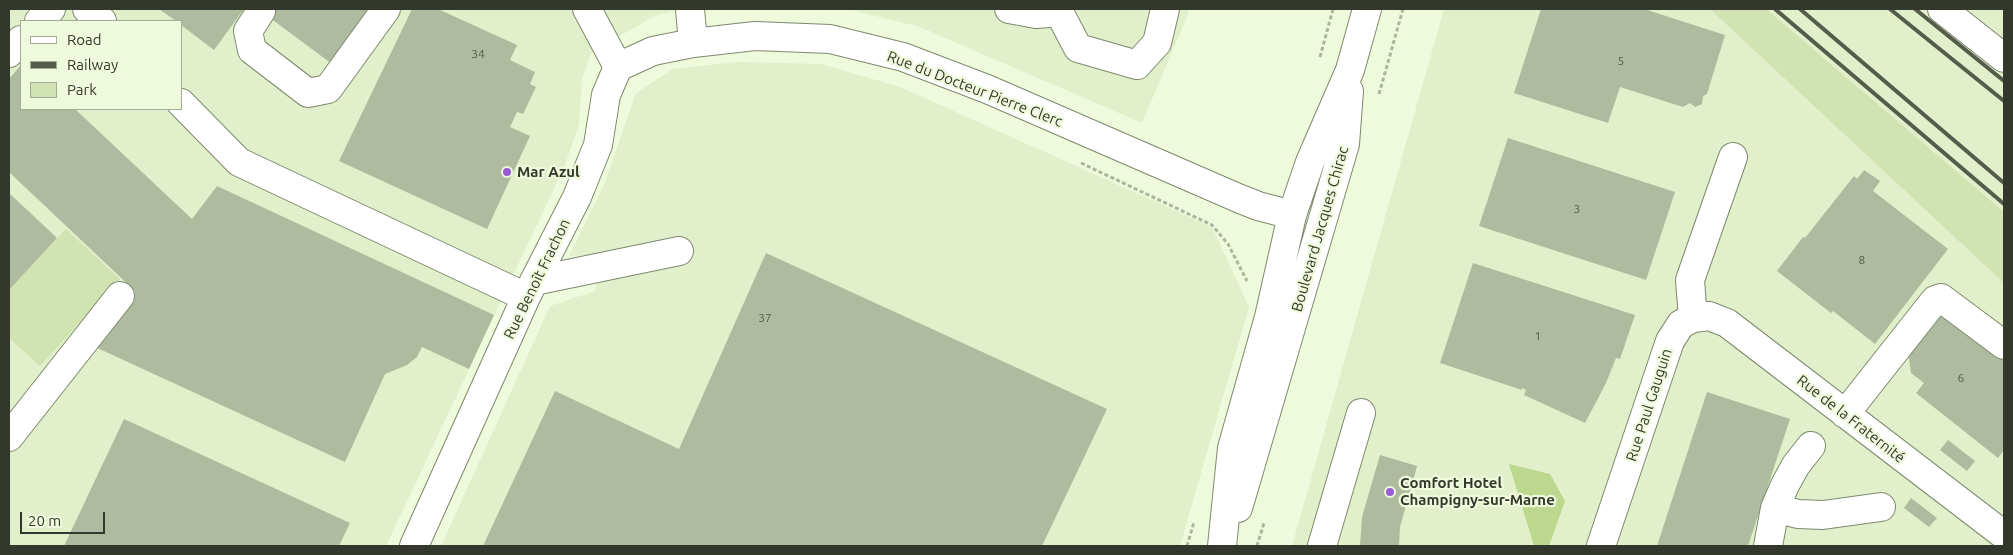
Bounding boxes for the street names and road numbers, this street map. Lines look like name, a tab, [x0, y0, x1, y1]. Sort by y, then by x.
street label: Rue du Docteur Pierre Clerc	[885, 47, 1065, 131]
street label: Boulevard Jacques Chirac	[1288, 144, 1352, 314]
street label: Rue Benoît Frachon	[500, 216, 574, 342]
street label: Rue Paul Gauguin	[1622, 346, 1676, 464]
street label: Rue de la Fraternité	[1793, 371, 1909, 467]

